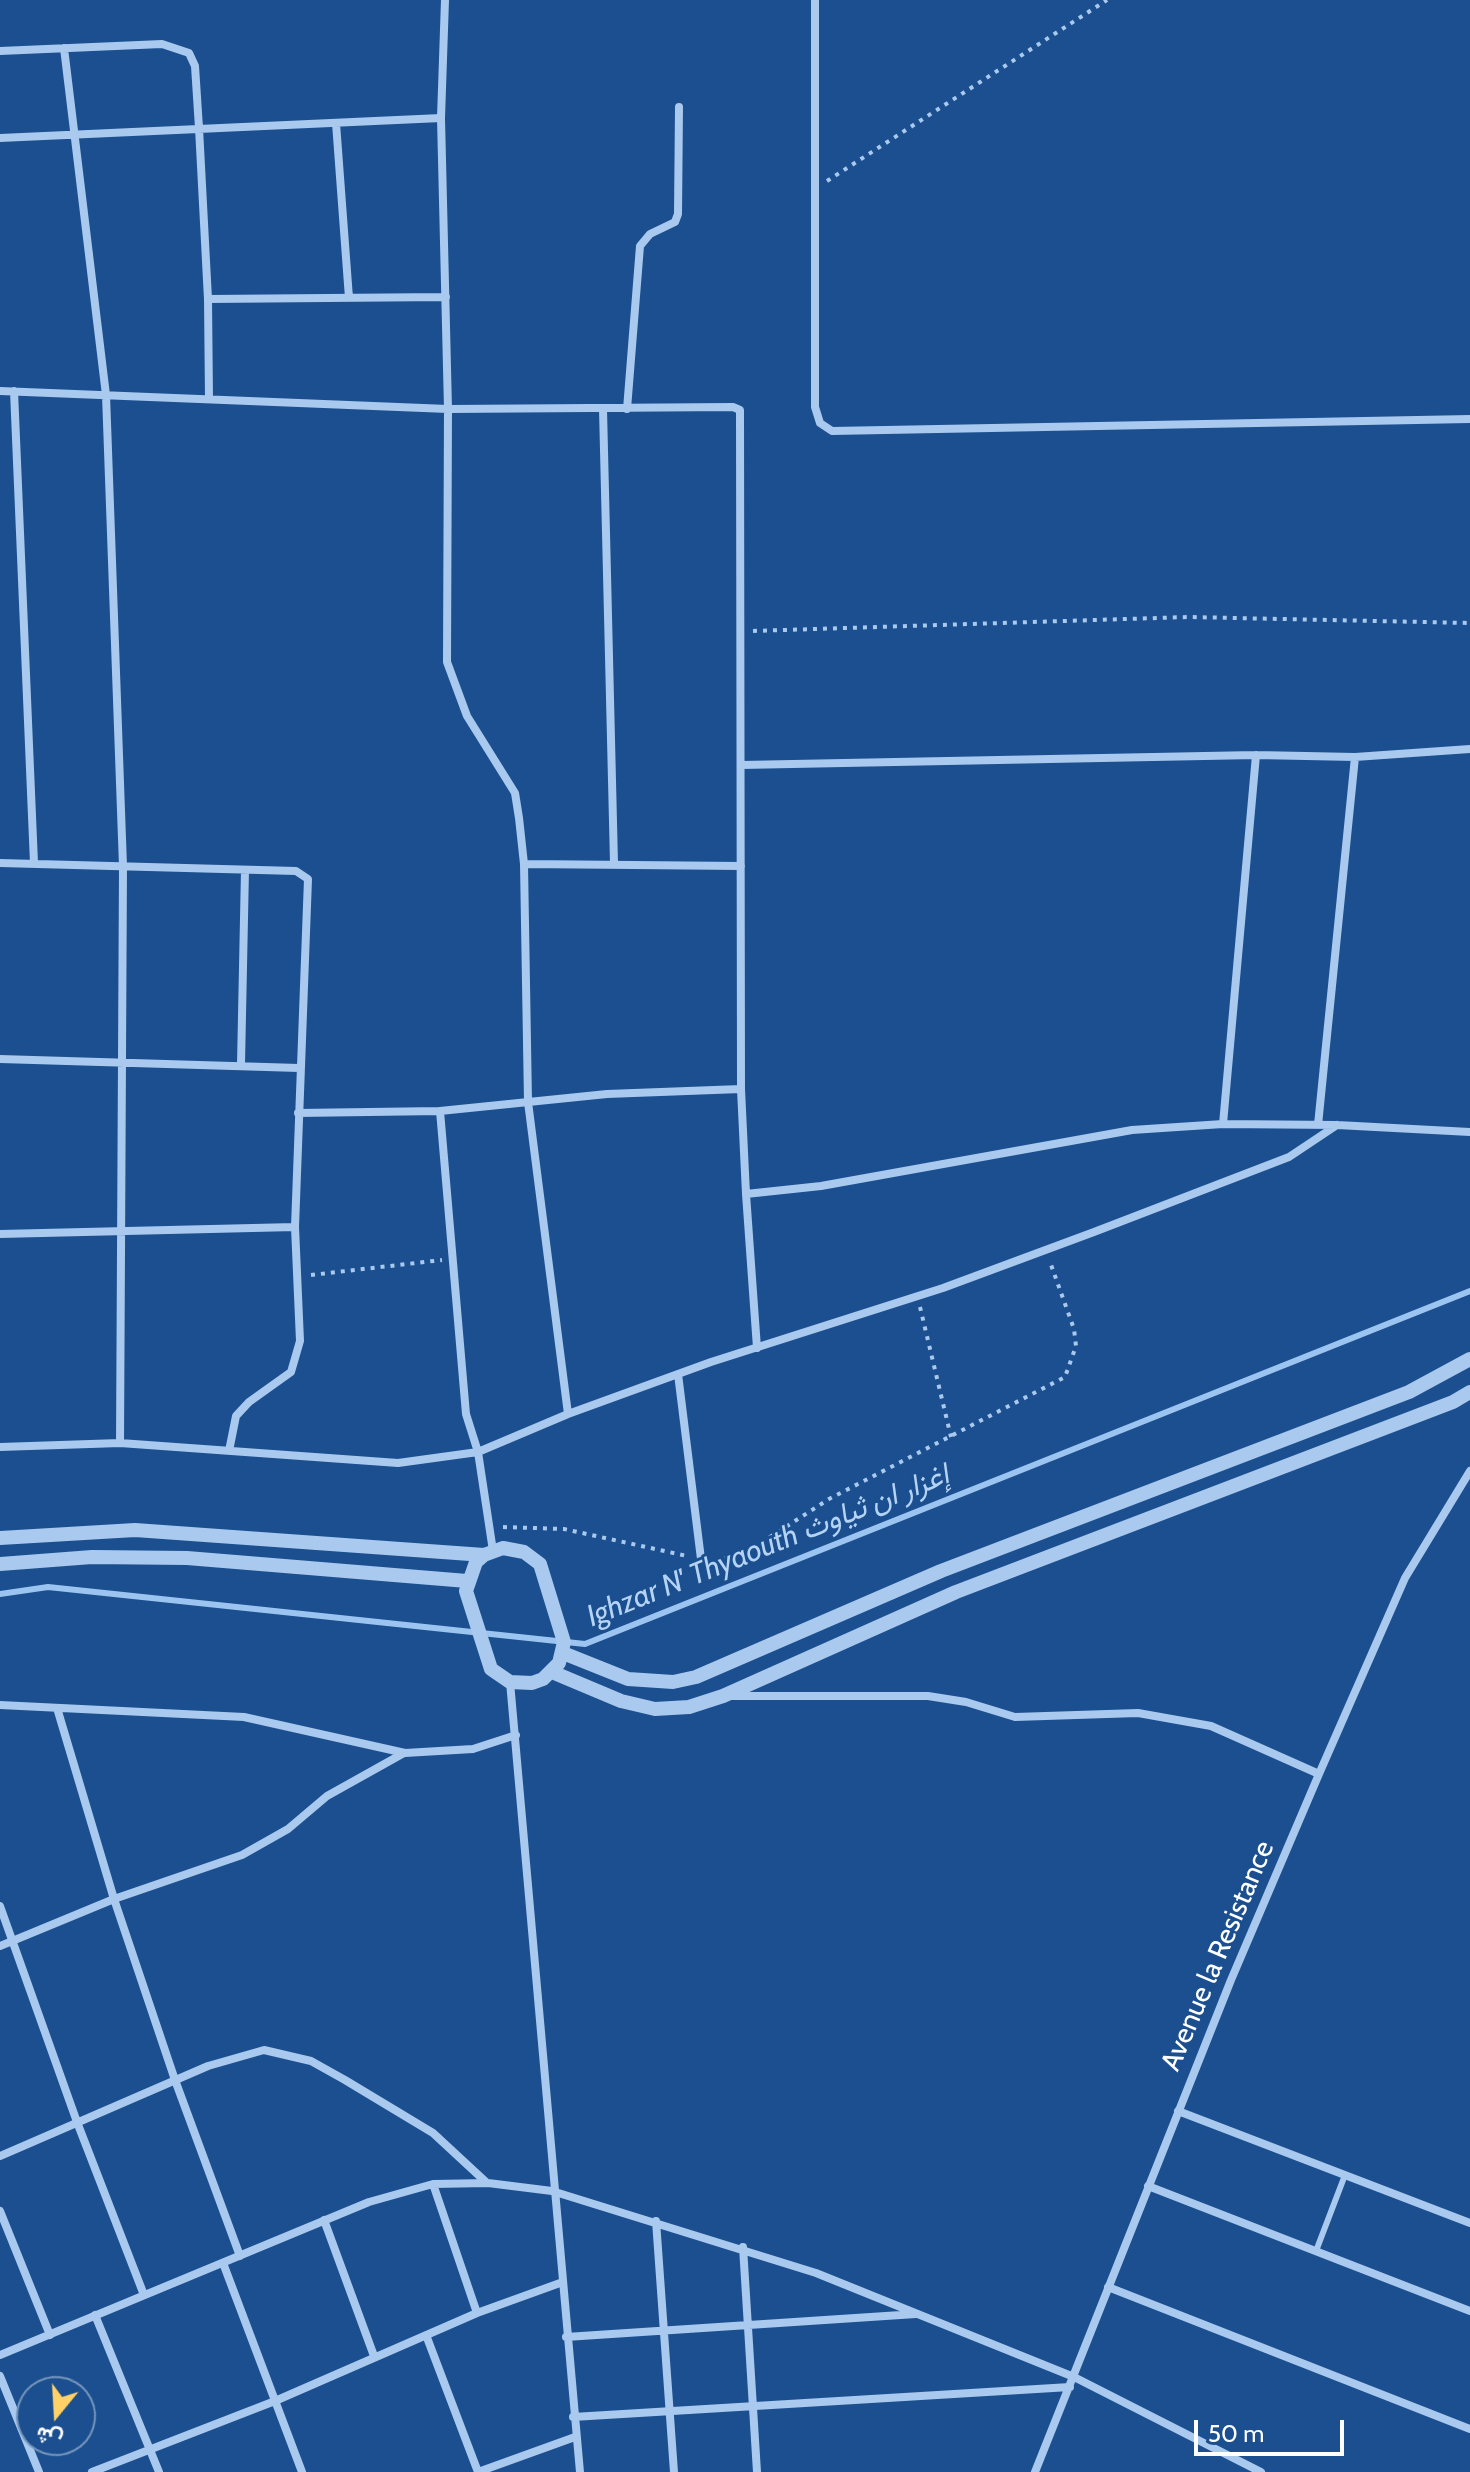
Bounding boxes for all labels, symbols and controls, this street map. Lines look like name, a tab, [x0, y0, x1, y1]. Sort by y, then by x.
water label: Ighzar N' Thyaouth إغزار ان ثياوث	[582, 1457, 954, 1635]
street label: Avenue la Resistance	[1154, 1836, 1282, 2076]
north arrow	[16, 2376, 96, 2456]
scale bar	[1198, 2404, 1348, 2454]
text: 50 m	[1208, 2419, 1264, 2448]
text: ش	[32, 2420, 66, 2454]

